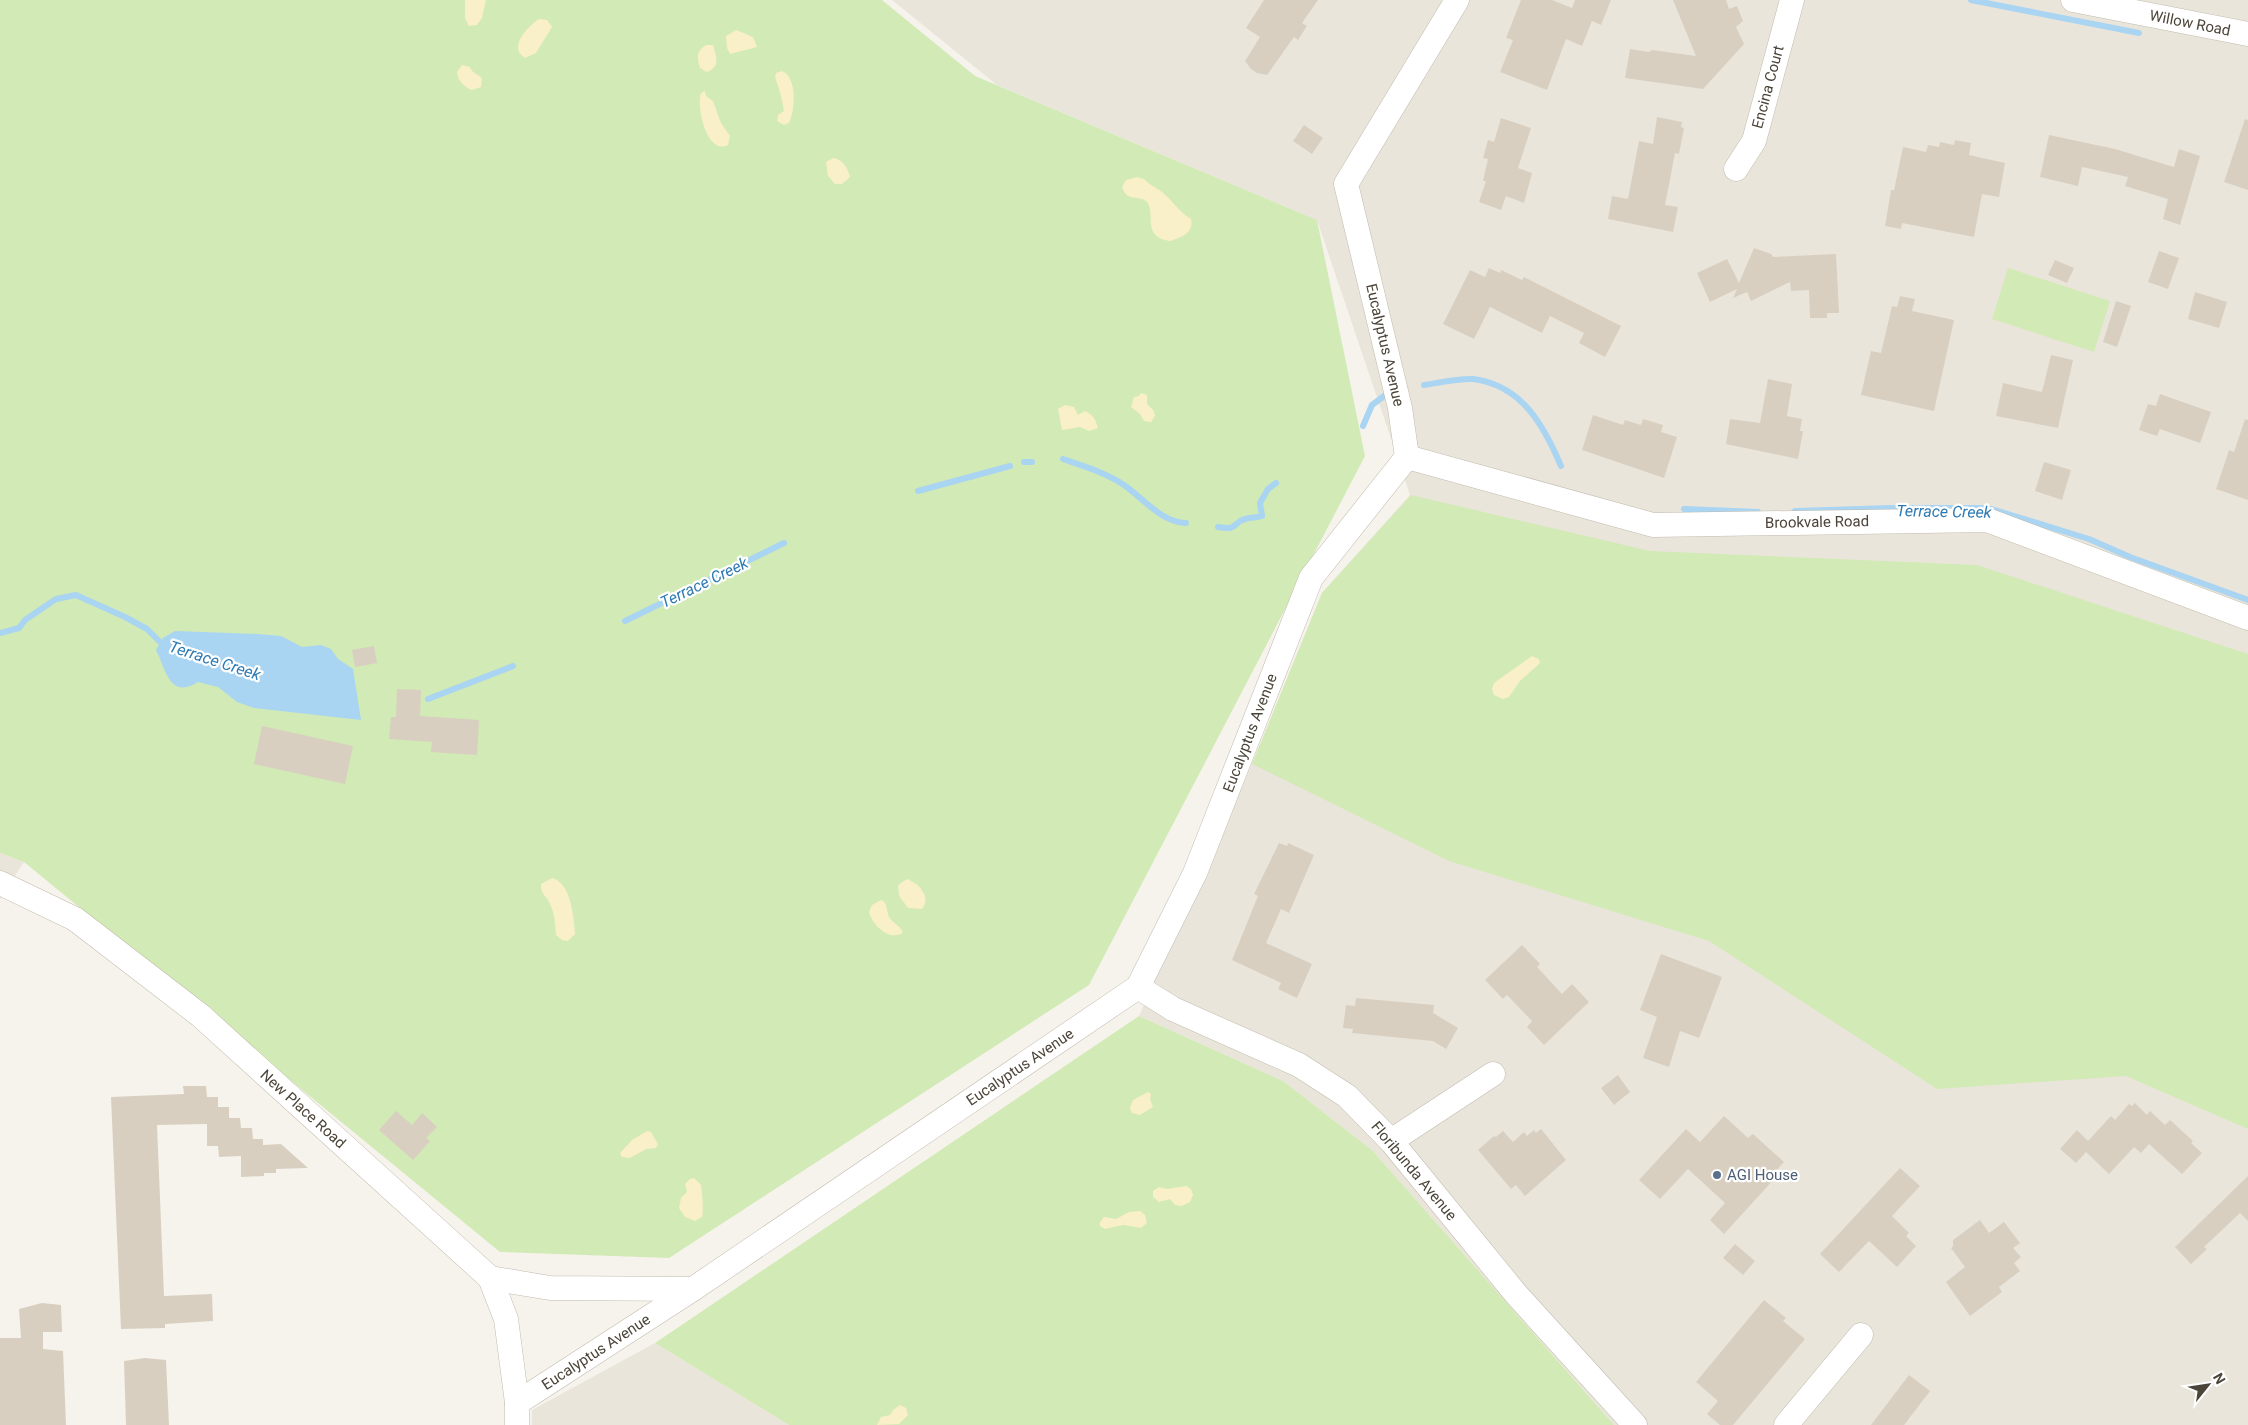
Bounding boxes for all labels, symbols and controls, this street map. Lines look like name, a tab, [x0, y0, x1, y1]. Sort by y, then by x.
street label: Willow Road	[2148, 6, 2232, 40]
street label: Encina Court	[1748, 43, 1788, 131]
street label: Eucalyptus Avenue	[1362, 282, 1408, 408]
water label: Terrace Creek	[1896, 501, 1993, 522]
street label: Brookvale Road	[1765, 512, 1869, 532]
water label: Terrace Creek	[657, 553, 752, 612]
water label: Terrace Creek	[167, 637, 264, 685]
street label: Eucalyptus Avenue	[1219, 671, 1281, 795]
street label: Eucalyptus Avenue	[963, 1024, 1077, 1110]
street label: New Place Road	[257, 1066, 349, 1152]
street label: Floribunda Avenue	[1367, 1118, 1461, 1224]
place label: AGI House	[1727, 1166, 1798, 1184]
marker: AGI House	[1711, 1169, 1723, 1181]
street label: Eucalyptus Avenue	[538, 1310, 654, 1394]
north arrow	[2183, 1360, 2233, 1410]
text: N	[2210, 1370, 2229, 1387]

